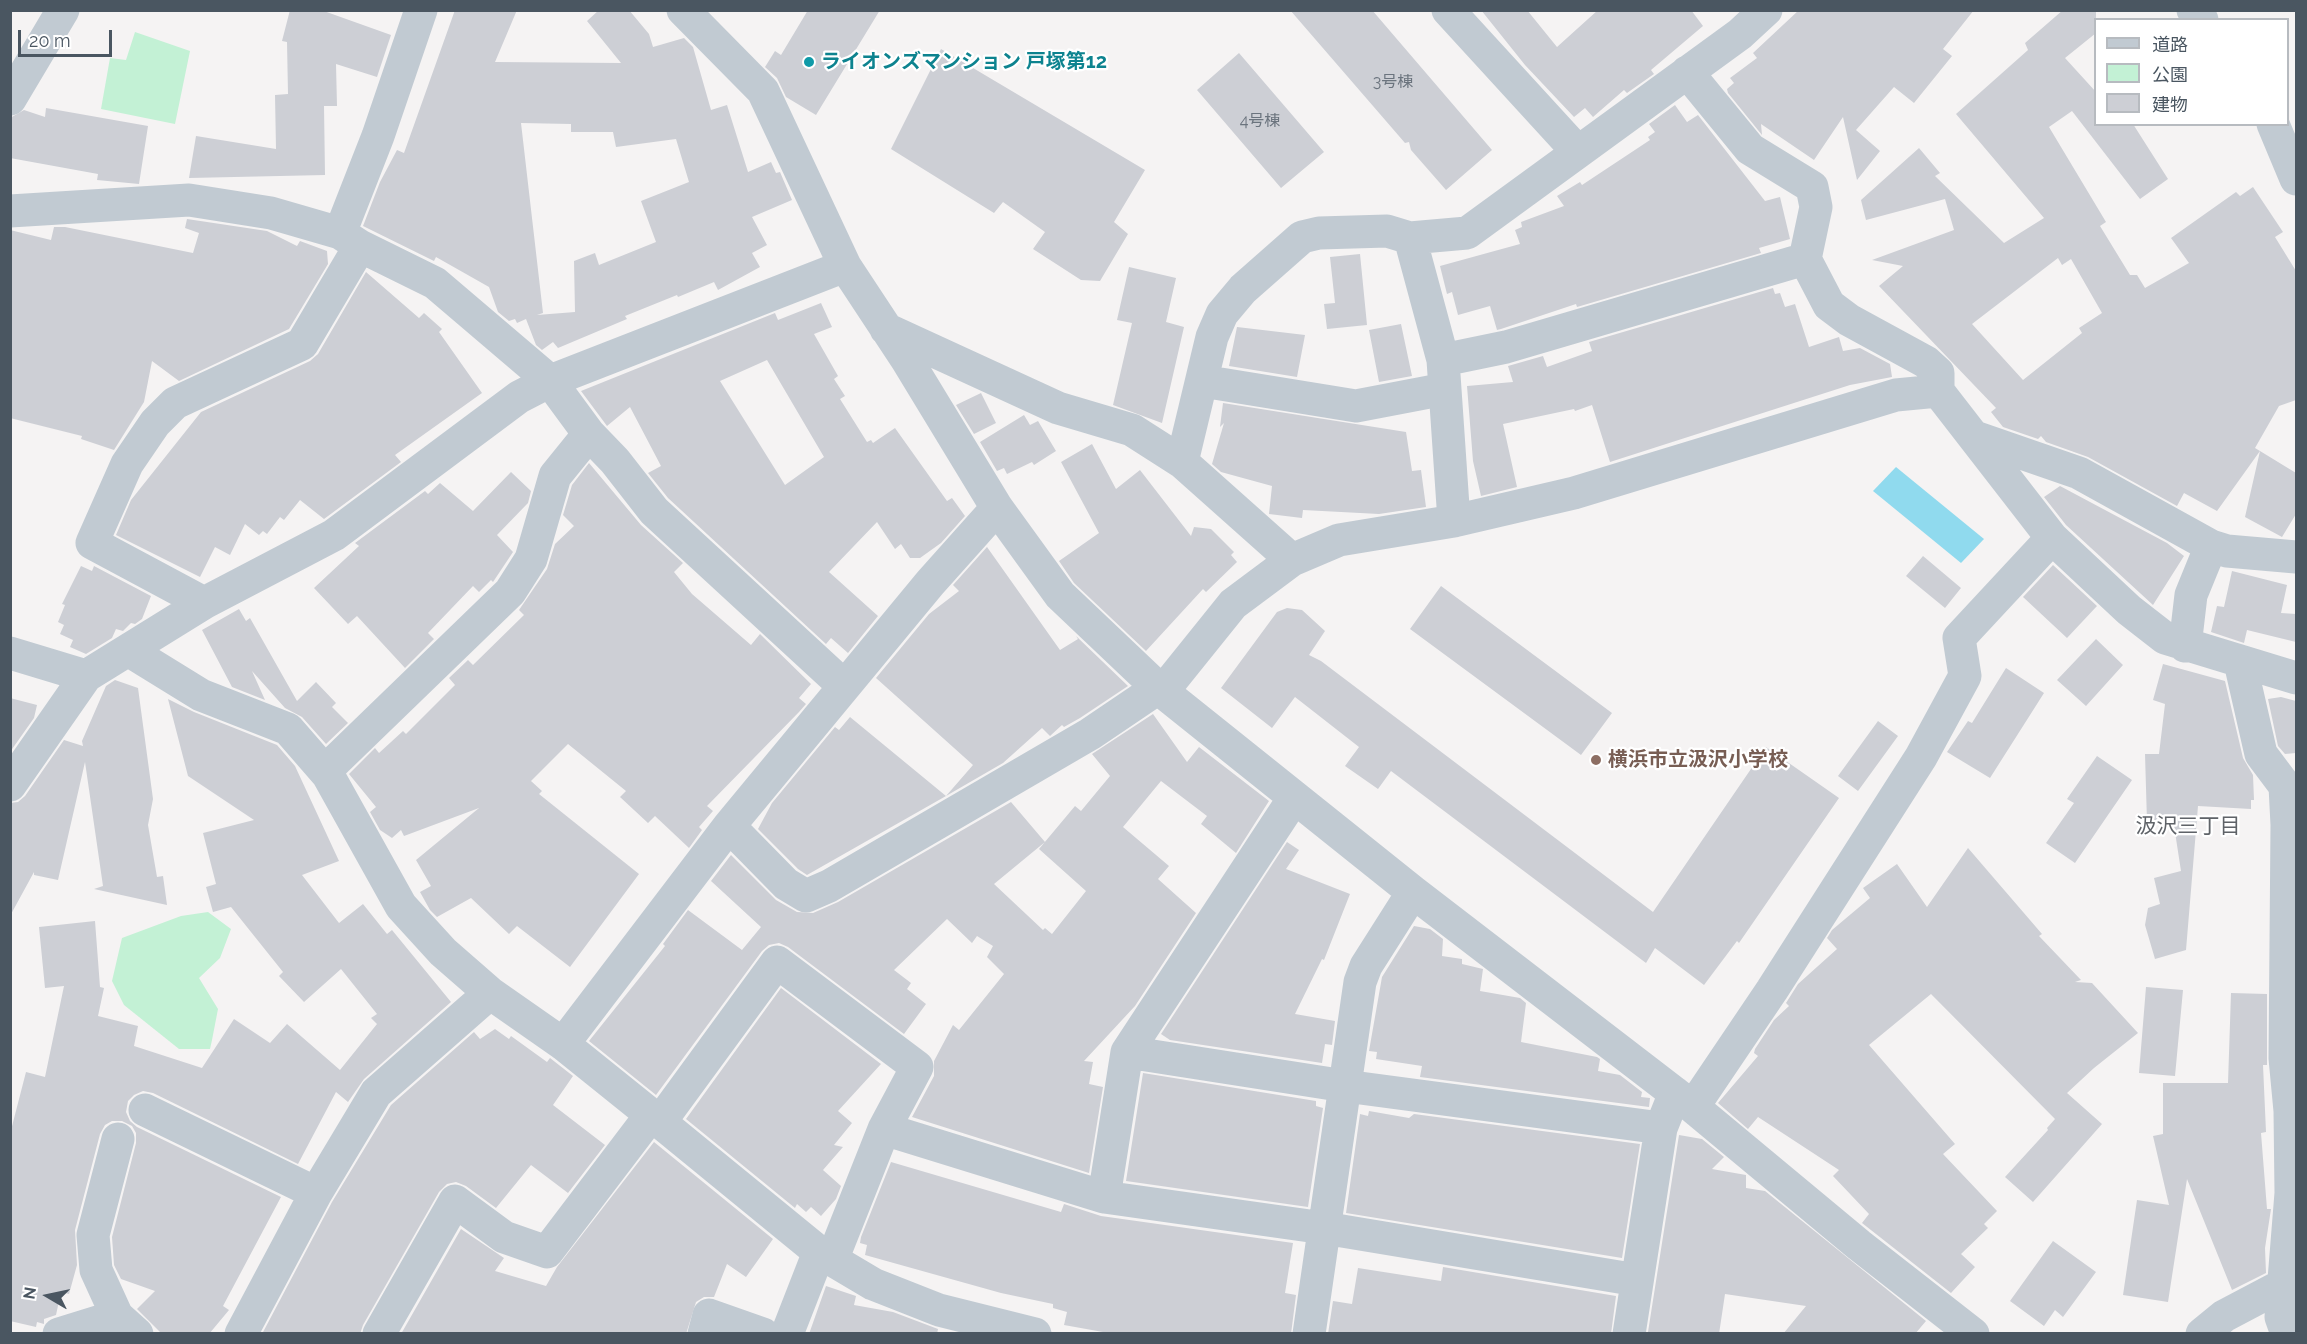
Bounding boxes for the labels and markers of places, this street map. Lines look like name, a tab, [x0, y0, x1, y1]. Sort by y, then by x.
place label: ライオンズマンション 戸塚第12	[821, 50, 1107, 74]
marker: ライオンズマンション 戸塚第12	[802, 55, 816, 69]
place label: 横浜市立汲沢小学校	[1608, 748, 1788, 772]
marker: 横浜市立汲沢小学校	[1589, 753, 1603, 767]

